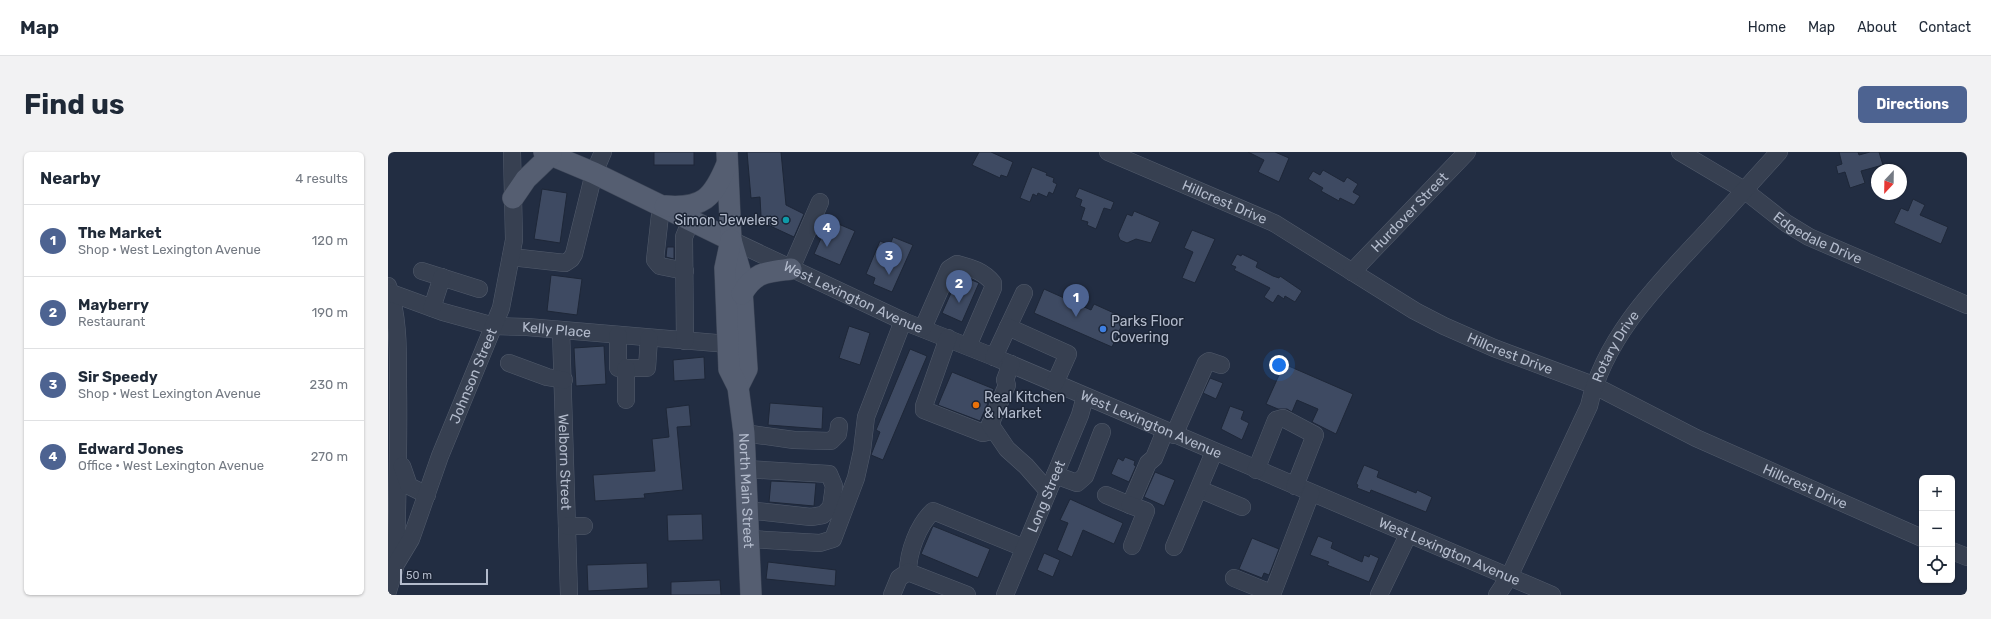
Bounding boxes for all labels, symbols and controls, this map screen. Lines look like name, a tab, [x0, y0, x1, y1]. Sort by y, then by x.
text: Map	[20, 16, 59, 39]
text: Home	[1748, 19, 1786, 36]
text: Map	[1808, 19, 1835, 36]
text: About	[1857, 19, 1897, 36]
text: Contact	[1919, 19, 1971, 36]
button: Directions	[1858, 86, 1967, 123]
text: Find us	[24, 88, 124, 121]
north arrow	[1871, 164, 1907, 200]
text: Nearby	[40, 168, 101, 188]
street label: Hurdover Street	[1367, 168, 1452, 256]
text: 4 results	[295, 171, 348, 186]
street label: Hillcrest Drive	[1180, 176, 1270, 228]
street label: Edgedale Drive	[1770, 208, 1865, 267]
place label: Simon Jewelers	[674, 212, 778, 229]
pin: 4	[814, 214, 840, 247]
marker: Simon Jewelers	[781, 215, 791, 225]
text: The Market	[78, 224, 161, 242]
text: 1	[50, 233, 56, 248]
text: 120 m	[312, 233, 348, 248]
text: Shop · West Lexington Avenue	[78, 242, 261, 257]
pin: 3	[876, 242, 902, 275]
street label: West Lexington Avenue	[781, 257, 926, 337]
pin: 2	[946, 270, 972, 303]
pin: 1	[1063, 284, 1089, 317]
text: Mayberry	[78, 296, 149, 314]
text: 2	[49, 305, 57, 320]
text: 190 m	[312, 305, 348, 320]
street label: Rotary Drive	[1588, 307, 1643, 385]
place label: Parks Floor Covering	[1111, 313, 1184, 346]
text: Restaurant	[78, 314, 145, 329]
street label: Kelly Place	[522, 318, 592, 341]
marker: Parks Floor Covering	[1098, 324, 1108, 334]
street label: Johnson Street	[446, 325, 500, 426]
street label: Hillcrest Drive	[1465, 329, 1556, 378]
your location	[1269, 355, 1289, 375]
text: Sir Speedy	[78, 368, 158, 386]
text: 3	[49, 377, 57, 392]
text: 230 m	[310, 377, 348, 392]
text: Shop · West Lexington Avenue	[78, 386, 261, 401]
street label: West Lexington Avenue	[1078, 386, 1225, 462]
place label: Real Kitchen & Market	[984, 389, 1065, 422]
marker: Real Kitchen & Market	[971, 400, 981, 410]
street label: Welborn Street	[555, 414, 575, 511]
street label: North Main Street	[736, 433, 757, 549]
text: Edward Jones	[78, 440, 184, 458]
text: 4	[49, 449, 57, 464]
text: 270 m	[311, 449, 348, 464]
street label: Long Street	[1024, 457, 1069, 535]
text: Office · West Lexington Avenue	[78, 458, 264, 473]
street label: Hillcrest Drive	[1760, 460, 1850, 513]
map controls	[1919, 475, 1955, 583]
button: +	[1919, 475, 1955, 511]
button: −	[1919, 511, 1955, 547]
street label: West Lexington Avenue	[1376, 514, 1523, 589]
button: locate	[1919, 547, 1955, 583]
scale bar	[400, 567, 488, 586]
text: 50 m	[406, 569, 432, 582]

